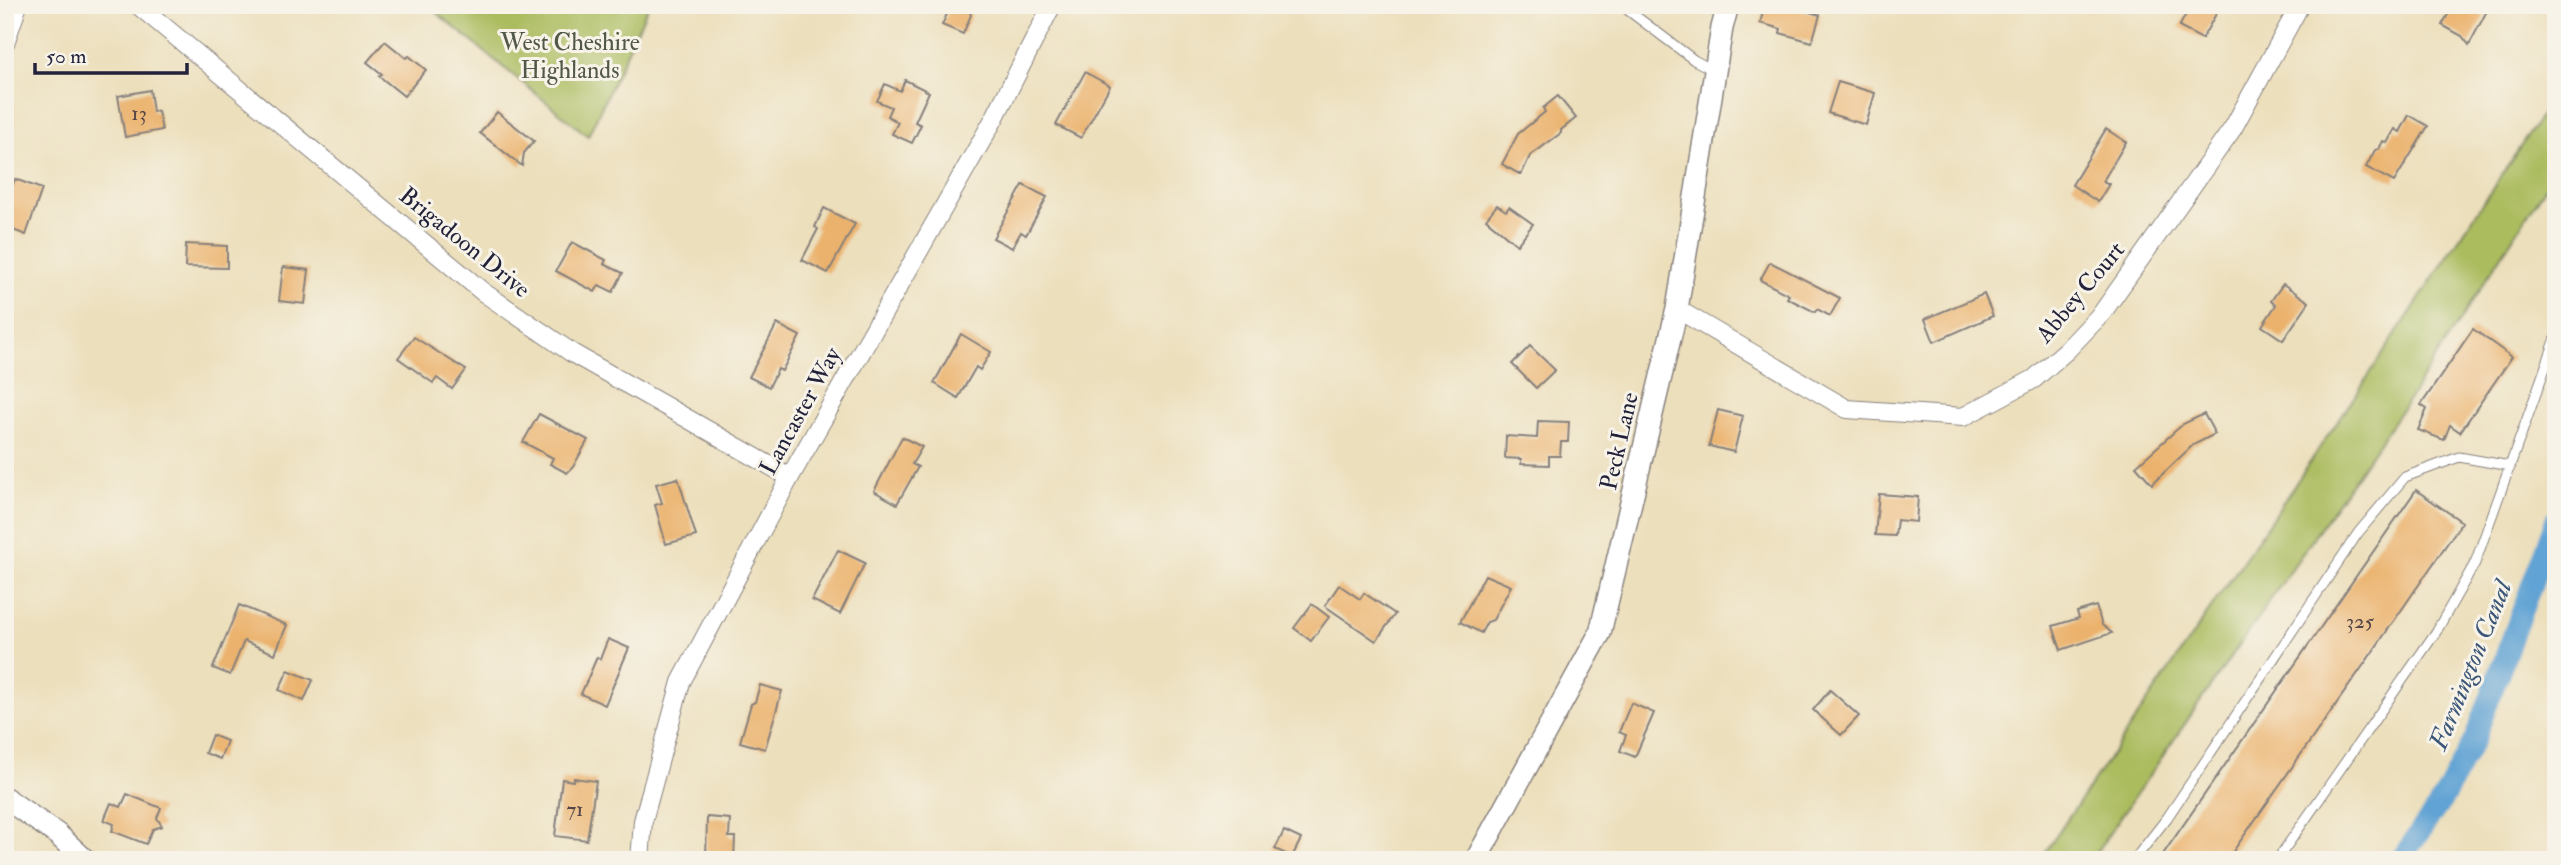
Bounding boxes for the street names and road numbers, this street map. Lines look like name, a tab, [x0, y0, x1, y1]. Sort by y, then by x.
street label: Brigadoon Drive	[393, 180, 537, 305]
street label: Abbey Court	[2028, 235, 2132, 350]
street label: Lancaster Way	[753, 341, 849, 481]
street label: Peck Lane	[1593, 389, 1646, 493]

